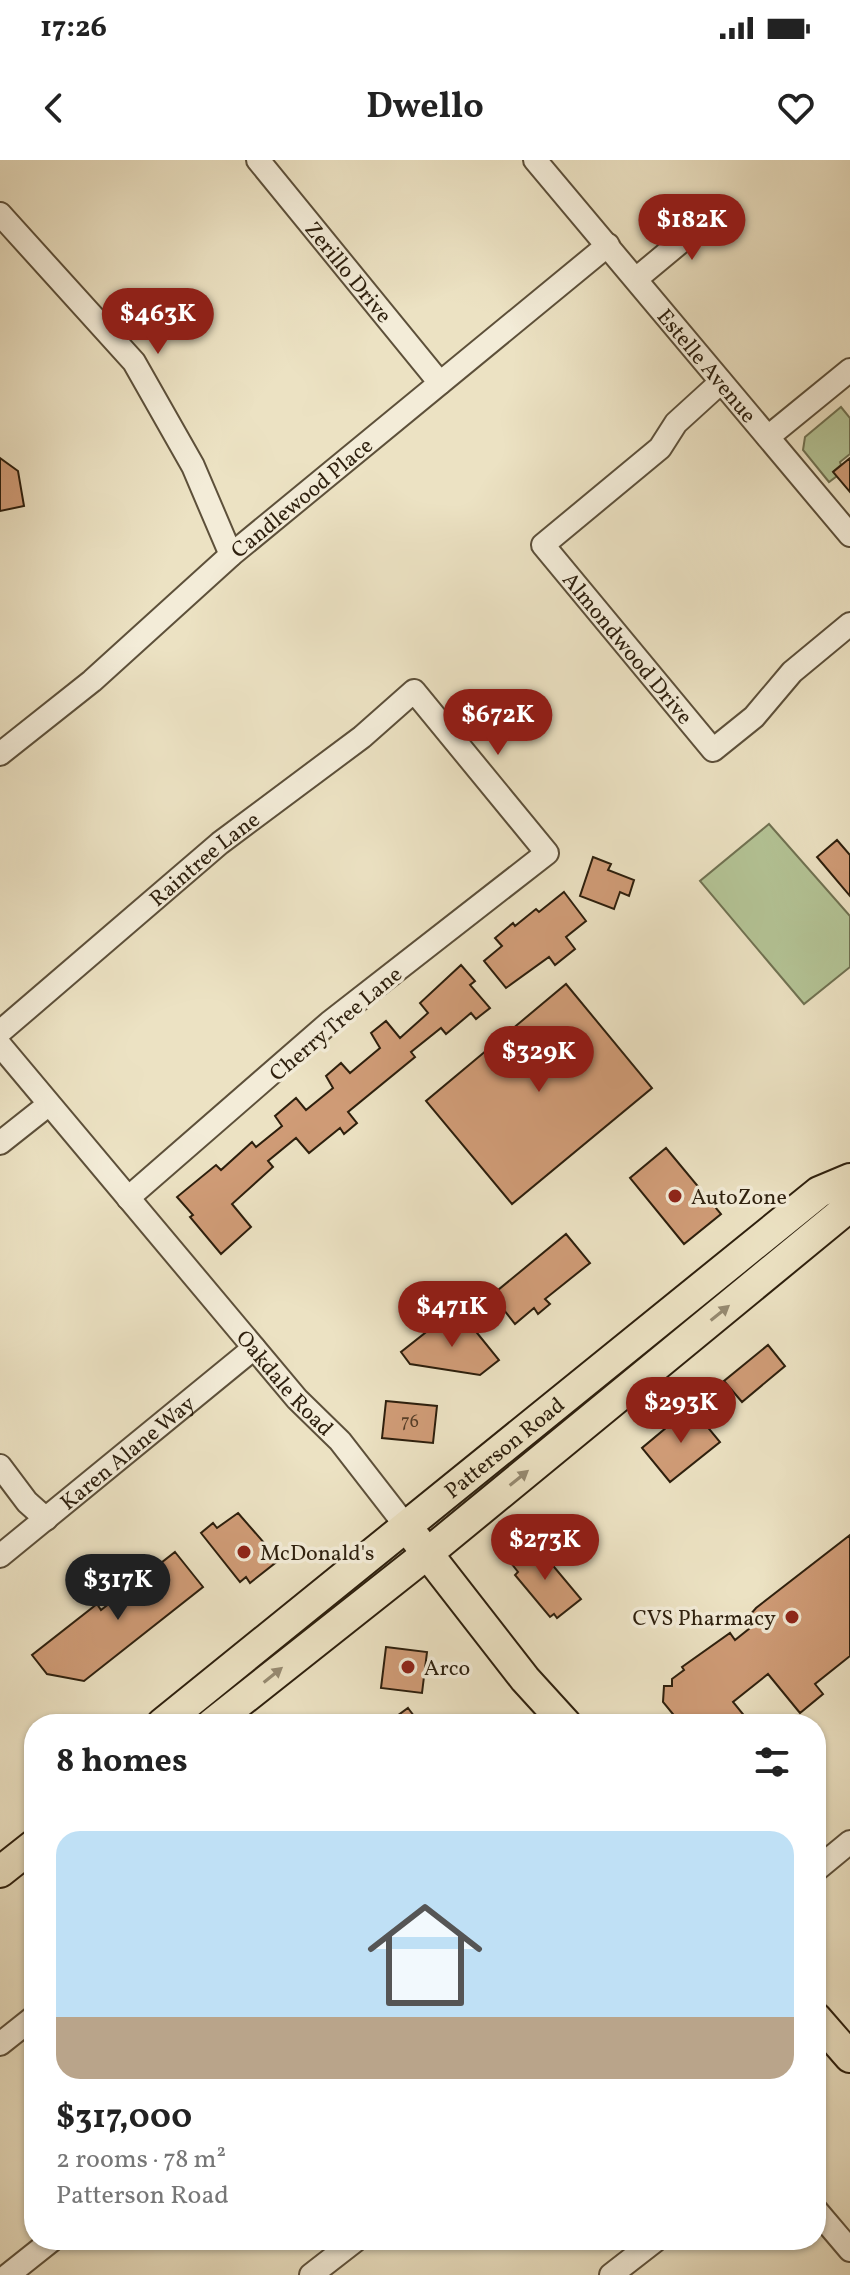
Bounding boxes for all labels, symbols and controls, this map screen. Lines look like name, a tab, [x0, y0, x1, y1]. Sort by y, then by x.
text: 17:26	[40, 7, 107, 49]
text: Dwello	[366, 83, 484, 133]
icon: back	[32, 86, 76, 130]
icon: heart	[774, 86, 818, 130]
pin: $182K	[636, 194, 748, 262]
text: $182K	[656, 202, 728, 238]
street label: Zerillo Drive	[296, 216, 398, 331]
pin: $463K	[102, 288, 214, 356]
text: $463K	[120, 296, 196, 332]
street label: Estelle Avenue	[648, 303, 763, 431]
street label: Candlewood Place	[225, 431, 380, 567]
street label: Almondwood Drive	[554, 566, 699, 732]
pin: $672K	[442, 689, 554, 757]
text: $672K	[461, 697, 535, 733]
street label: Raintree Lane	[144, 805, 267, 915]
street label: Cherry Tree Lane	[264, 960, 410, 1090]
pin: $329K	[483, 1026, 595, 1094]
text: $329K	[502, 1034, 576, 1070]
place label: AutoZone	[691, 1183, 787, 1214]
marker: AutoZone	[666, 1187, 684, 1205]
pin: $471K	[396, 1281, 508, 1349]
text: $471K	[416, 1289, 488, 1325]
one-way arrow	[710, 1305, 730, 1322]
street label: Oakdale Road	[227, 1324, 339, 1444]
pin: $293K	[625, 1377, 737, 1445]
text: $293K	[644, 1385, 718, 1421]
street label: Karen Alane Way	[54, 1389, 203, 1519]
street label: Patterson Road	[439, 1391, 572, 1507]
house number: 76	[401, 1410, 419, 1435]
one-way arrow	[509, 1470, 529, 1487]
pin: $273K	[489, 1514, 601, 1582]
text: $273K	[509, 1522, 581, 1558]
place label: McDonald's	[260, 1539, 375, 1570]
marker: McDonald's	[235, 1543, 253, 1561]
pin: $317K	[62, 1554, 174, 1622]
text: $317K	[83, 1562, 153, 1598]
place label: CVS Pharmacy	[632, 1604, 776, 1635]
marker: CVS Pharmacy	[783, 1608, 801, 1626]
place label: Arco	[424, 1654, 470, 1685]
marker: Arco	[399, 1658, 417, 1676]
one-way arrow	[262, 1667, 283, 1684]
text: 8 homes	[56, 1739, 188, 1786]
icon: filters	[750, 1740, 794, 1784]
icon: home	[353, 1883, 497, 2027]
text: $317,000	[56, 2095, 192, 2142]
text: 2 rooms · 78 m²	[56, 2142, 226, 2178]
text: Patterson Road	[56, 2178, 229, 2214]

